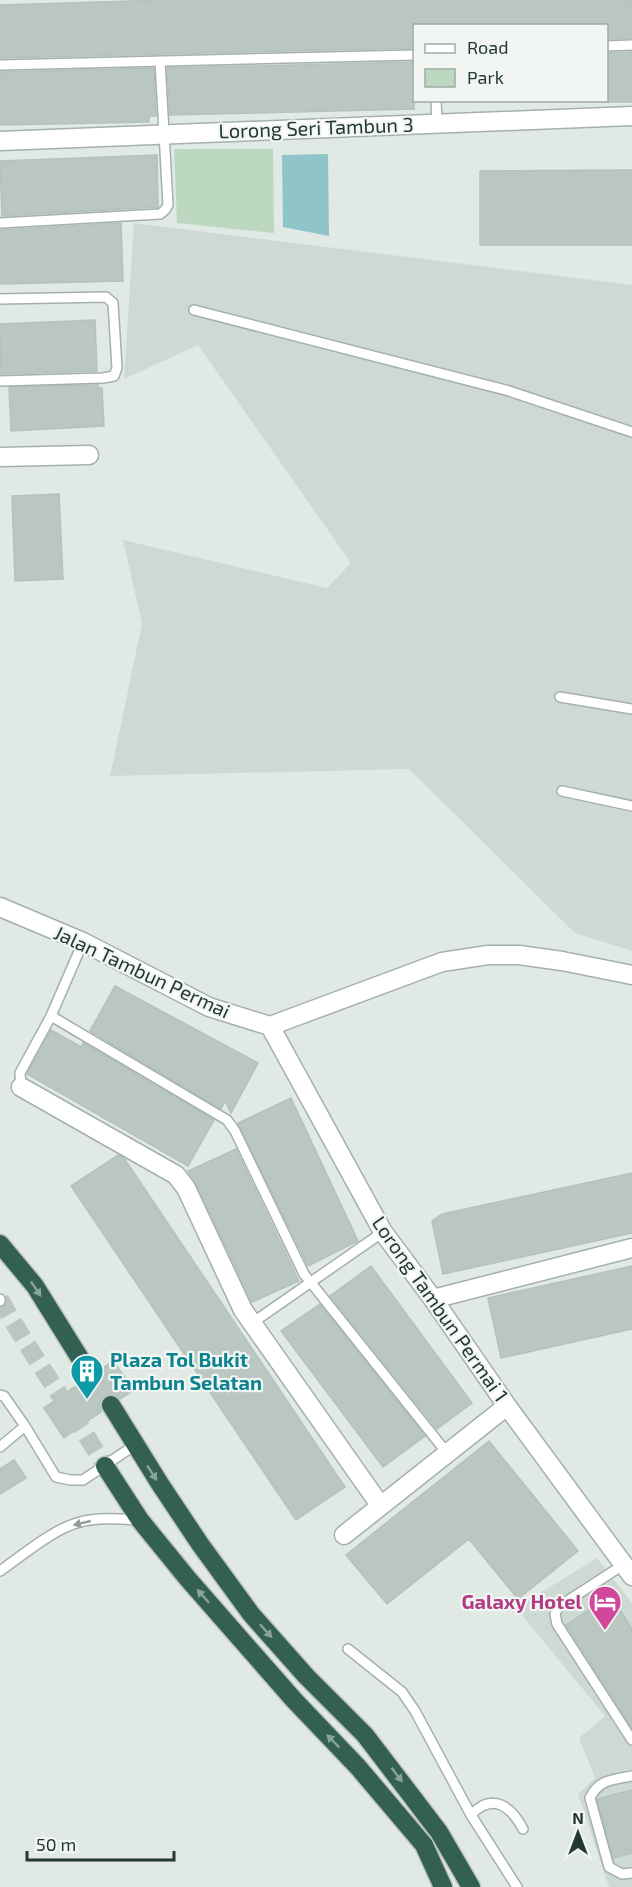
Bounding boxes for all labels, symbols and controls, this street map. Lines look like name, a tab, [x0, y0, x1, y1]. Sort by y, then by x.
legend	[413, 24, 608, 102]
text: Road	[467, 36, 508, 58]
text: Park	[467, 66, 504, 88]
street label: Lorong Seri Tambun 3	[218, 112, 414, 142]
street label: Jalan Tambun Permai	[51, 920, 234, 1022]
street label: Lorong Tambun Permai 1	[368, 1211, 514, 1406]
one-way arrow	[30, 1281, 42, 1297]
place label: Plaza Tol Bukit Tambun Selatan	[110, 1347, 262, 1394]
building icon: Plaza Tol Bukit Tambun Selatan	[69, 1353, 105, 1400]
one-way arrow	[147, 1464, 158, 1481]
one-way arrow	[72, 1519, 91, 1528]
hotel icon: Galaxy Hotel	[587, 1584, 623, 1631]
one-way arrow	[197, 1589, 210, 1604]
place label: Galaxy Hotel	[462, 1589, 582, 1614]
one-way arrow	[259, 1623, 272, 1638]
one-way arrow	[326, 1733, 340, 1748]
one-way arrow	[390, 1768, 402, 1783]
north arrow	[548, 1803, 608, 1863]
text: N	[572, 1808, 584, 1827]
scale bar	[27, 1824, 174, 1862]
text: 50 m	[36, 1833, 76, 1855]

